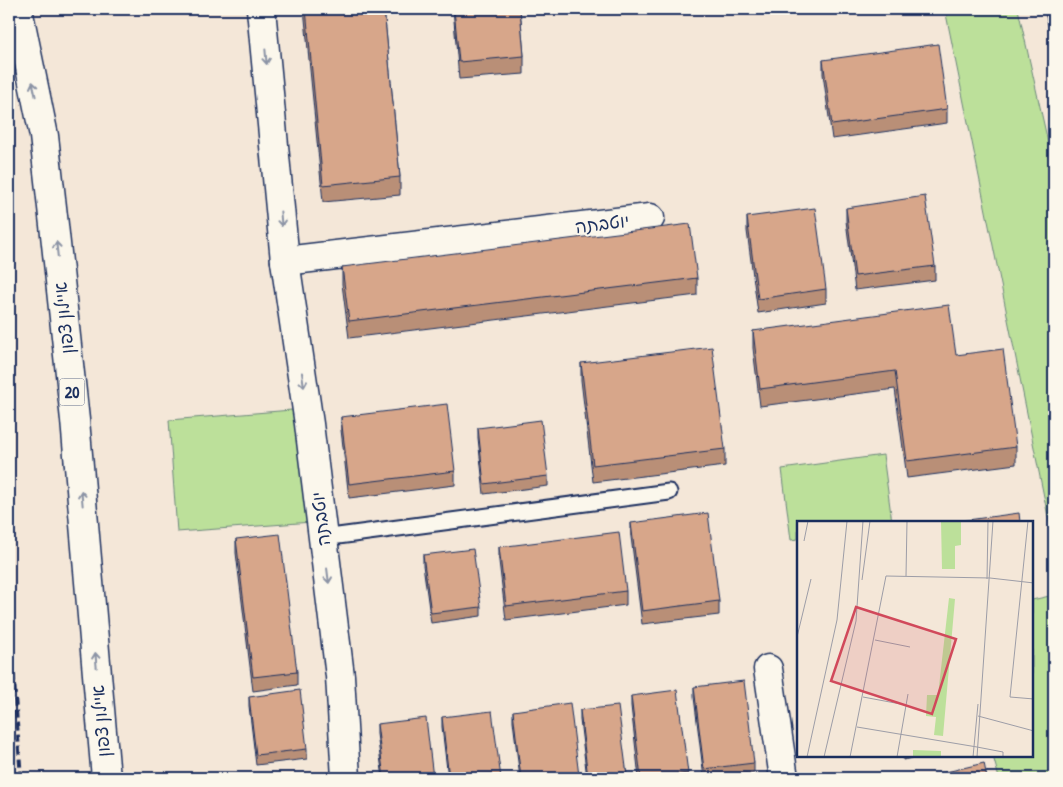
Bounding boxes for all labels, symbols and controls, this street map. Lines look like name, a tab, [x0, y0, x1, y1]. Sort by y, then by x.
one-way arrow	[261, 49, 271, 65]
one-way arrow	[29, 81, 38, 97]
street label: יוטבתה	[573, 208, 631, 239]
one-way arrow	[276, 211, 286, 227]
one-way arrow	[52, 242, 62, 258]
street label: איילון צפון	[47, 281, 80, 355]
one-way arrow	[298, 372, 308, 388]
road number: 20	[60, 378, 84, 406]
one-way arrow	[77, 490, 87, 506]
street label: יוטבתה	[305, 490, 336, 548]
inset map	[797, 521, 1033, 757]
one-way arrow	[323, 568, 333, 584]
one-way arrow	[91, 652, 101, 668]
street label: איילון צפון	[85, 684, 116, 758]

